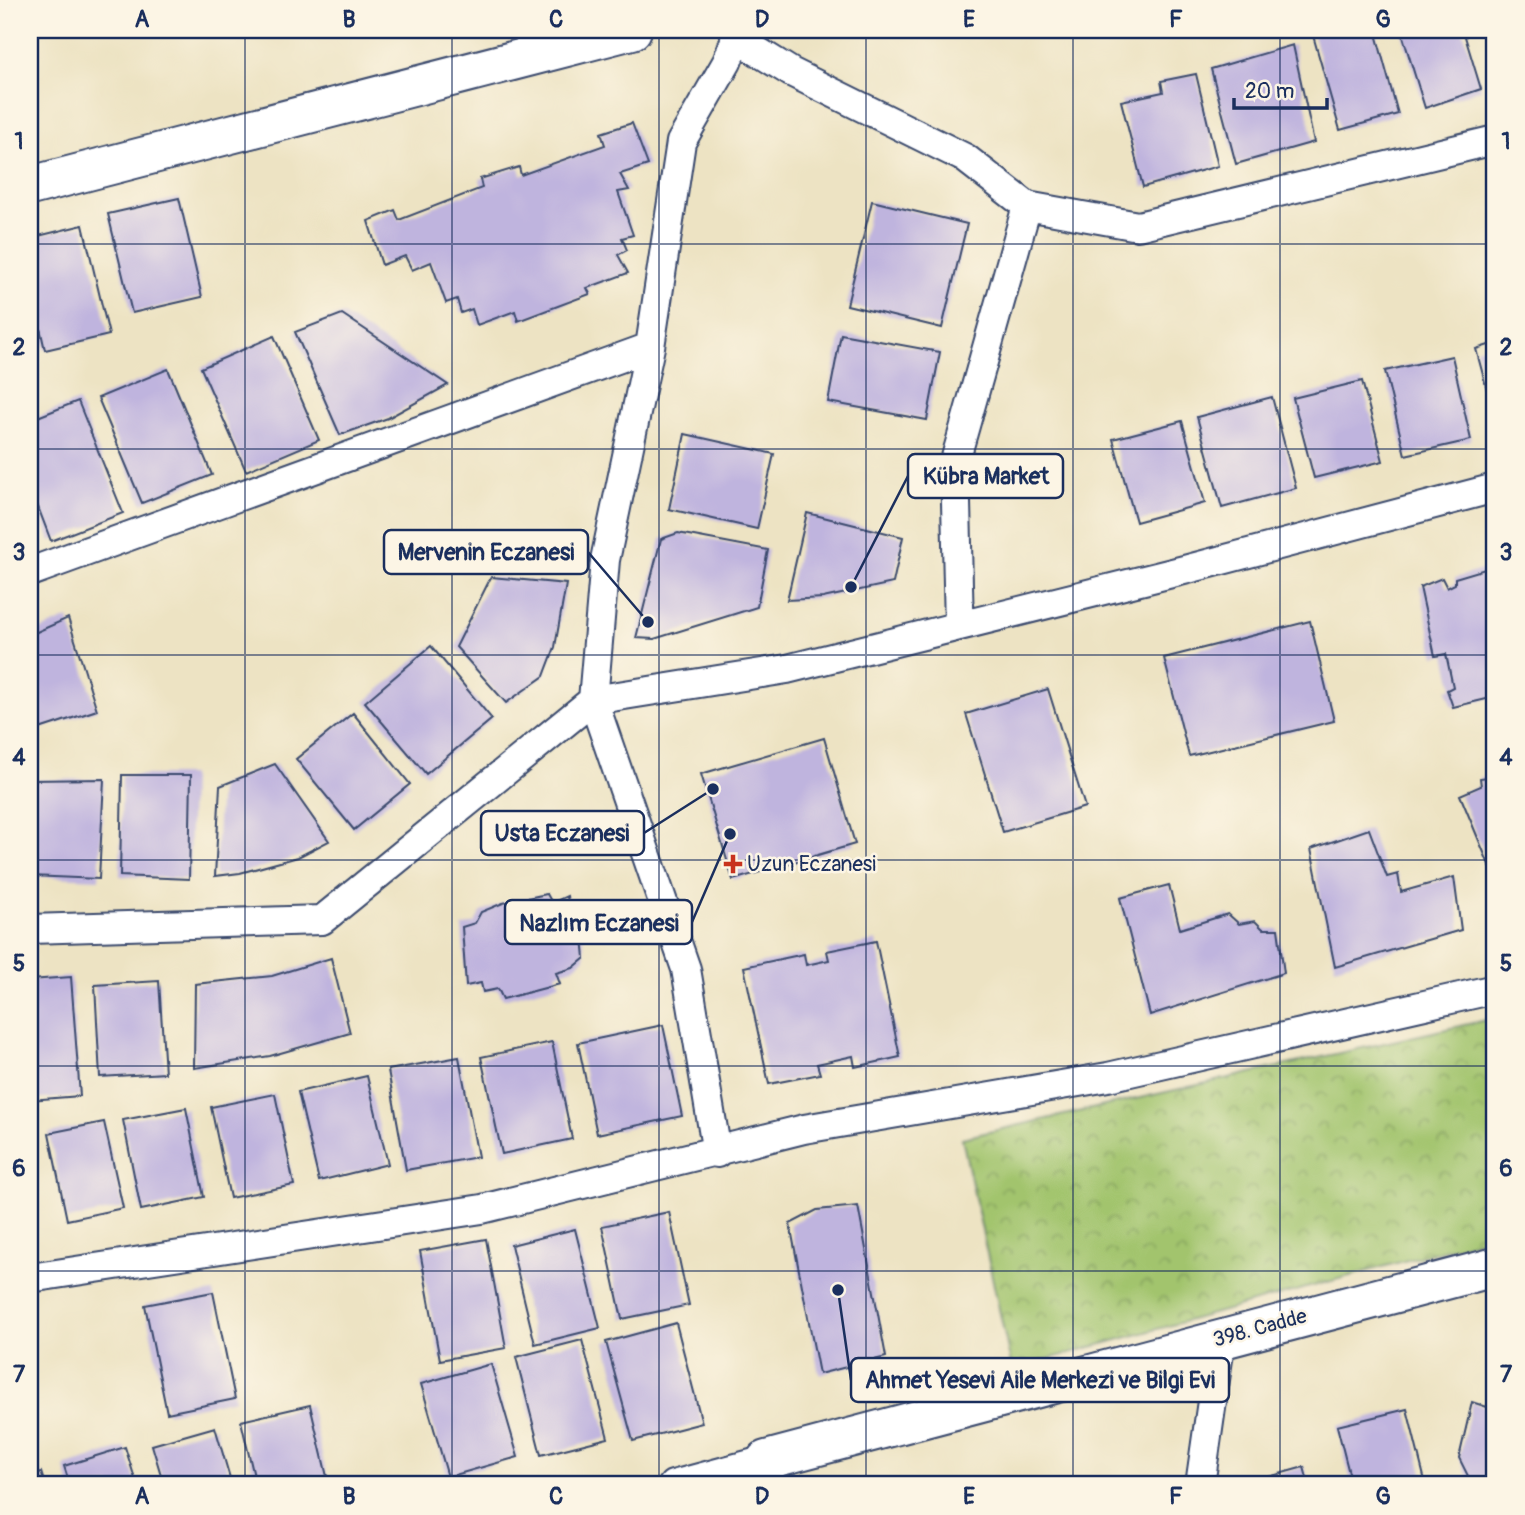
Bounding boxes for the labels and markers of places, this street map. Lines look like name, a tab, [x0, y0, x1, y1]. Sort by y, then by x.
callout: Kübra Market	[908, 454, 1063, 498]
callout: Mervenin Eczanesi	[384, 530, 588, 574]
callout: Usta Eczanesi	[481, 811, 644, 855]
place label: Uzun Eczanesi	[747, 851, 876, 878]
marker: Uzun Eczanesi	[725, 856, 741, 872]
callout: Nazlım Eczanesi	[505, 900, 692, 944]
callout: Ahmet Yesevi Aile Merkezi ve Bilgi Evi	[851, 1358, 1229, 1402]

